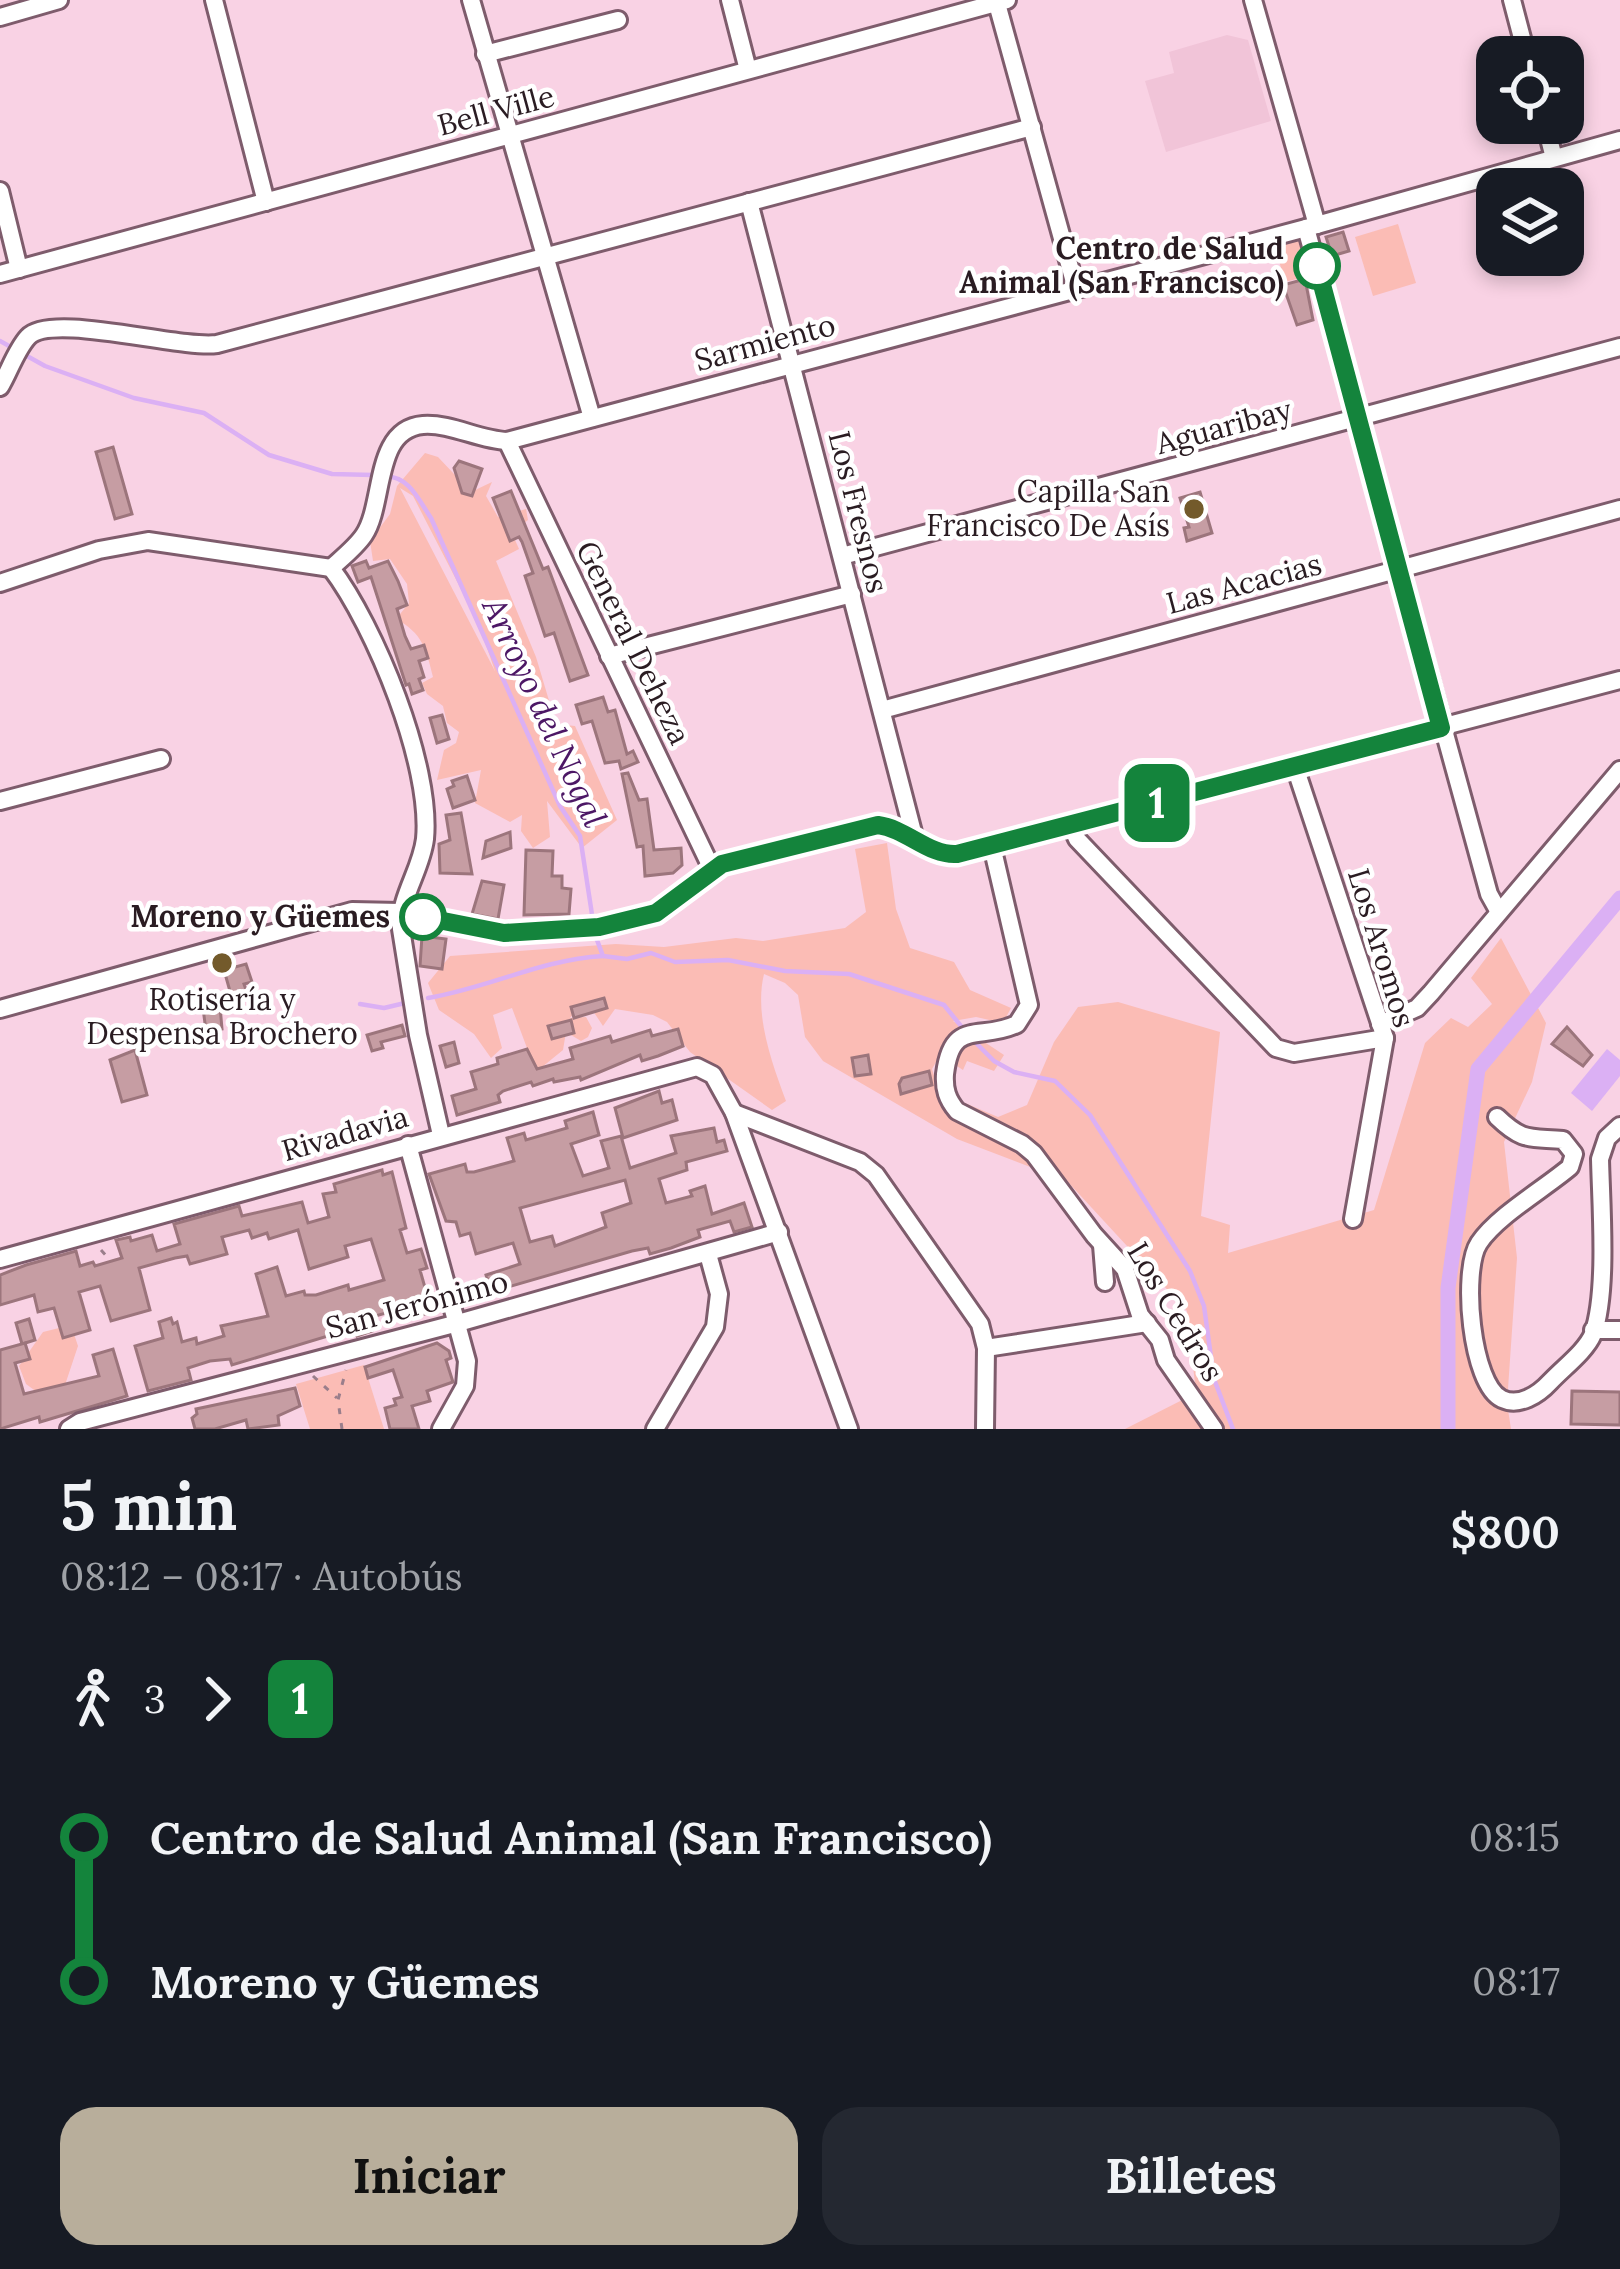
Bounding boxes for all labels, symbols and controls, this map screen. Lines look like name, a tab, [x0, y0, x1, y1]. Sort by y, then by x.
map controls	[1476, 36, 1584, 276]
button: locate	[1476, 36, 1584, 144]
street label: Bell Ville	[433, 76, 558, 144]
button: layers	[1476, 168, 1584, 276]
place label: Centro de Salud Animal (San Francisco)	[959, 229, 1284, 302]
marker: Centro de Salud Animal (San Francisco)	[1295, 244, 1339, 288]
street label: Sarmiento	[690, 305, 839, 379]
street label: Aguaribay	[1151, 390, 1296, 464]
street label: Los Fresnos	[821, 427, 897, 597]
place label: Capilla San Francisco De Asís	[926, 472, 1170, 544]
marker: Capilla San Francisco De Asís	[1181, 496, 1207, 522]
street label: General Deheza	[568, 535, 700, 750]
street label: Las Acacias	[1162, 544, 1326, 622]
water label: Arroyo del Nogal	[473, 590, 617, 834]
line badge: 1	[1118, 764, 1196, 842]
text: 1	[1148, 776, 1166, 830]
street label: Los Aromos	[1340, 864, 1424, 1032]
marker: Moreno y Güemes	[401, 895, 445, 939]
place label: Moreno y Güemes	[130, 897, 390, 936]
marker: Rotisería y Despensa Brochero	[209, 950, 235, 976]
place label: Rotisería y Despensa Brochero	[86, 980, 358, 1052]
street label: Rivadavia	[277, 1097, 412, 1169]
street label: Los Cedros	[1119, 1235, 1232, 1388]
street label: San Jerónimo	[322, 1261, 512, 1347]
text: 5 min	[60, 1464, 237, 1548]
text: $800	[1451, 1503, 1560, 1560]
text: 08:12 – 08:17 · Autobús	[60, 1551, 463, 1601]
icon: walk	[60, 1666, 126, 1732]
icon: forward	[184, 1666, 250, 1732]
text: 1	[292, 1672, 309, 1726]
text: 3	[144, 1674, 166, 1724]
text: Centro de Salud Animal (San Francisco)	[150, 1809, 992, 1866]
text: 08:15	[1469, 1812, 1560, 1862]
text: Moreno y Güemes	[150, 1953, 540, 2010]
text: 08:17	[1472, 1956, 1560, 2006]
button: Iniciar	[60, 2107, 798, 2245]
button: Billetes	[822, 2107, 1560, 2245]

